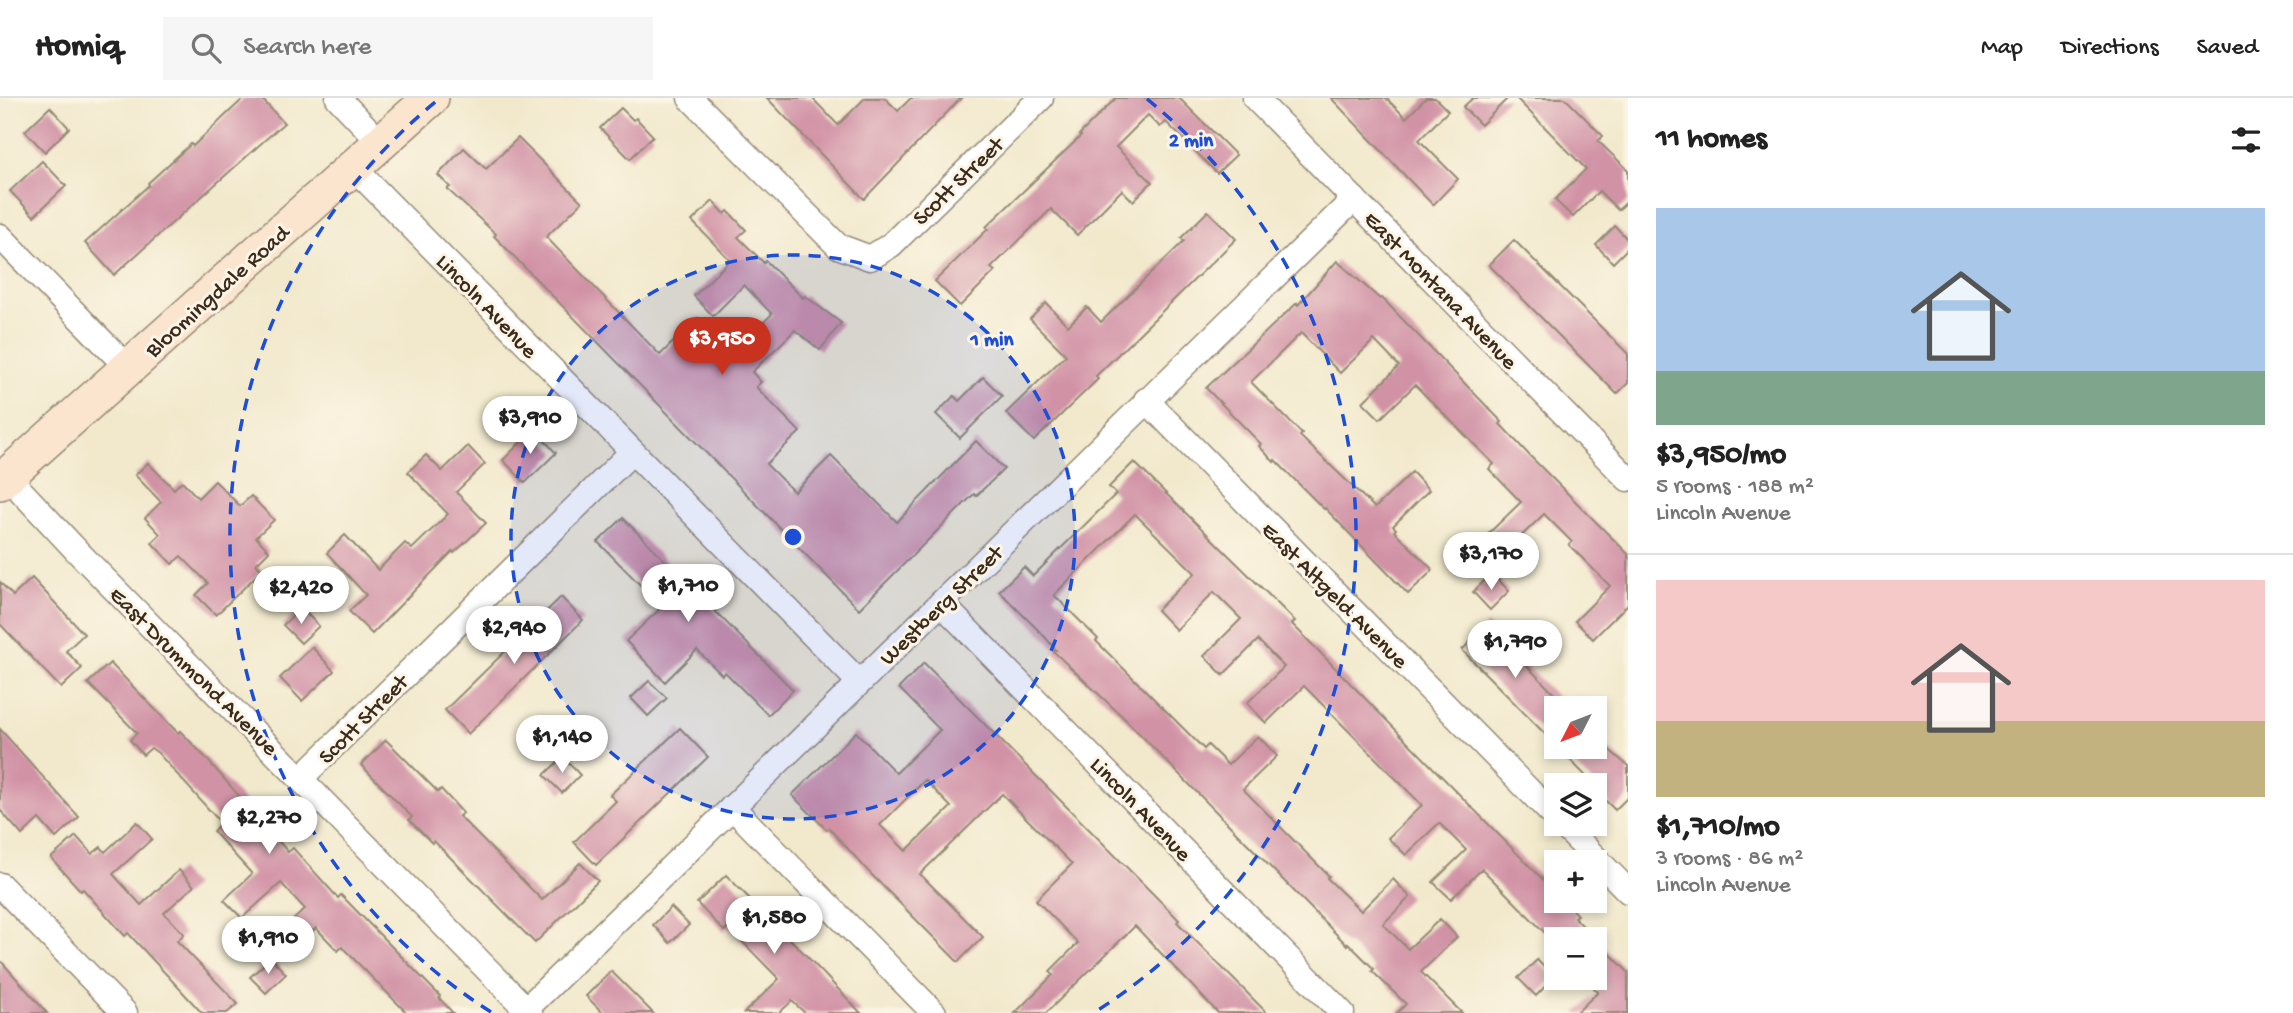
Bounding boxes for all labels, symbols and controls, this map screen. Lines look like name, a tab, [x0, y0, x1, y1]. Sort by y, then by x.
search box	[163, 17, 653, 80]
text: Homiq	[35, 29, 121, 67]
icon: search	[187, 29, 225, 67]
text: Search here	[243, 33, 371, 64]
text: Map	[1981, 34, 2023, 63]
text: Directions	[2061, 34, 2159, 63]
text: Saved	[2197, 34, 2258, 63]
icon: filters	[2227, 121, 2265, 159]
text: 11 homes	[1656, 123, 1767, 158]
text: 2 min	[1169, 130, 1214, 155]
street label: Scott Street	[908, 131, 1012, 233]
street label: East Montana Avenue	[1357, 207, 1523, 377]
street label: Bloomingdale Road	[140, 220, 297, 365]
street label: Lincoln Avenue	[429, 250, 543, 366]
icon: home	[1898, 253, 2024, 379]
pin: $3,950	[665, 317, 779, 377]
text: $3,950	[689, 326, 755, 353]
text: 1 min	[970, 329, 1014, 354]
pin: $3,910	[473, 396, 587, 456]
text: $3,910	[498, 405, 562, 432]
text: $3,950/mo	[1656, 439, 1786, 474]
text: 5 rooms · 188 m²	[1656, 474, 1814, 501]
text: Lincoln Avenue	[1656, 501, 1791, 528]
street label: East Altgeld Avenue	[1254, 517, 1413, 676]
centre of rings	[781, 525, 805, 549]
pin: $3,170	[1434, 532, 1548, 592]
street label: Westberg Street	[875, 540, 1011, 672]
text: $3,170	[1459, 541, 1523, 568]
pin: $1,710	[631, 564, 745, 624]
pin: $2,420	[244, 566, 358, 626]
text: $1,710	[657, 573, 719, 600]
text: $2,420	[269, 575, 333, 602]
street label: East Drummond Avenue	[102, 582, 283, 763]
pin: $2,940	[457, 606, 571, 666]
text: $2,940	[482, 615, 546, 642]
pin: $1,790	[1458, 620, 1572, 680]
icon: home	[1898, 625, 2024, 751]
text: $1,790	[1483, 629, 1547, 656]
street label: Scott Street	[314, 669, 416, 771]
north arrow	[1544, 696, 1606, 760]
map controls	[1544, 696, 1607, 990]
pin: $1,140	[505, 716, 619, 775]
text: $1,140	[532, 724, 592, 751]
street label: Lincoln Avenue	[1083, 753, 1197, 869]
button: layers	[1544, 773, 1607, 836]
pin: $2,270	[212, 796, 326, 856]
text: $2,270	[236, 805, 302, 832]
text: $1,710/mo	[1656, 811, 1780, 846]
text: 3 rooms · 86 m²	[1656, 846, 1803, 873]
button: +	[1544, 850, 1607, 913]
text: Lincoln Avenue	[1656, 873, 1791, 900]
pin: $1,580	[717, 896, 831, 956]
text: $1,580	[742, 905, 806, 932]
pin: $1,910	[211, 916, 325, 976]
text: $1,910	[238, 925, 298, 952]
button: −	[1544, 927, 1607, 990]

